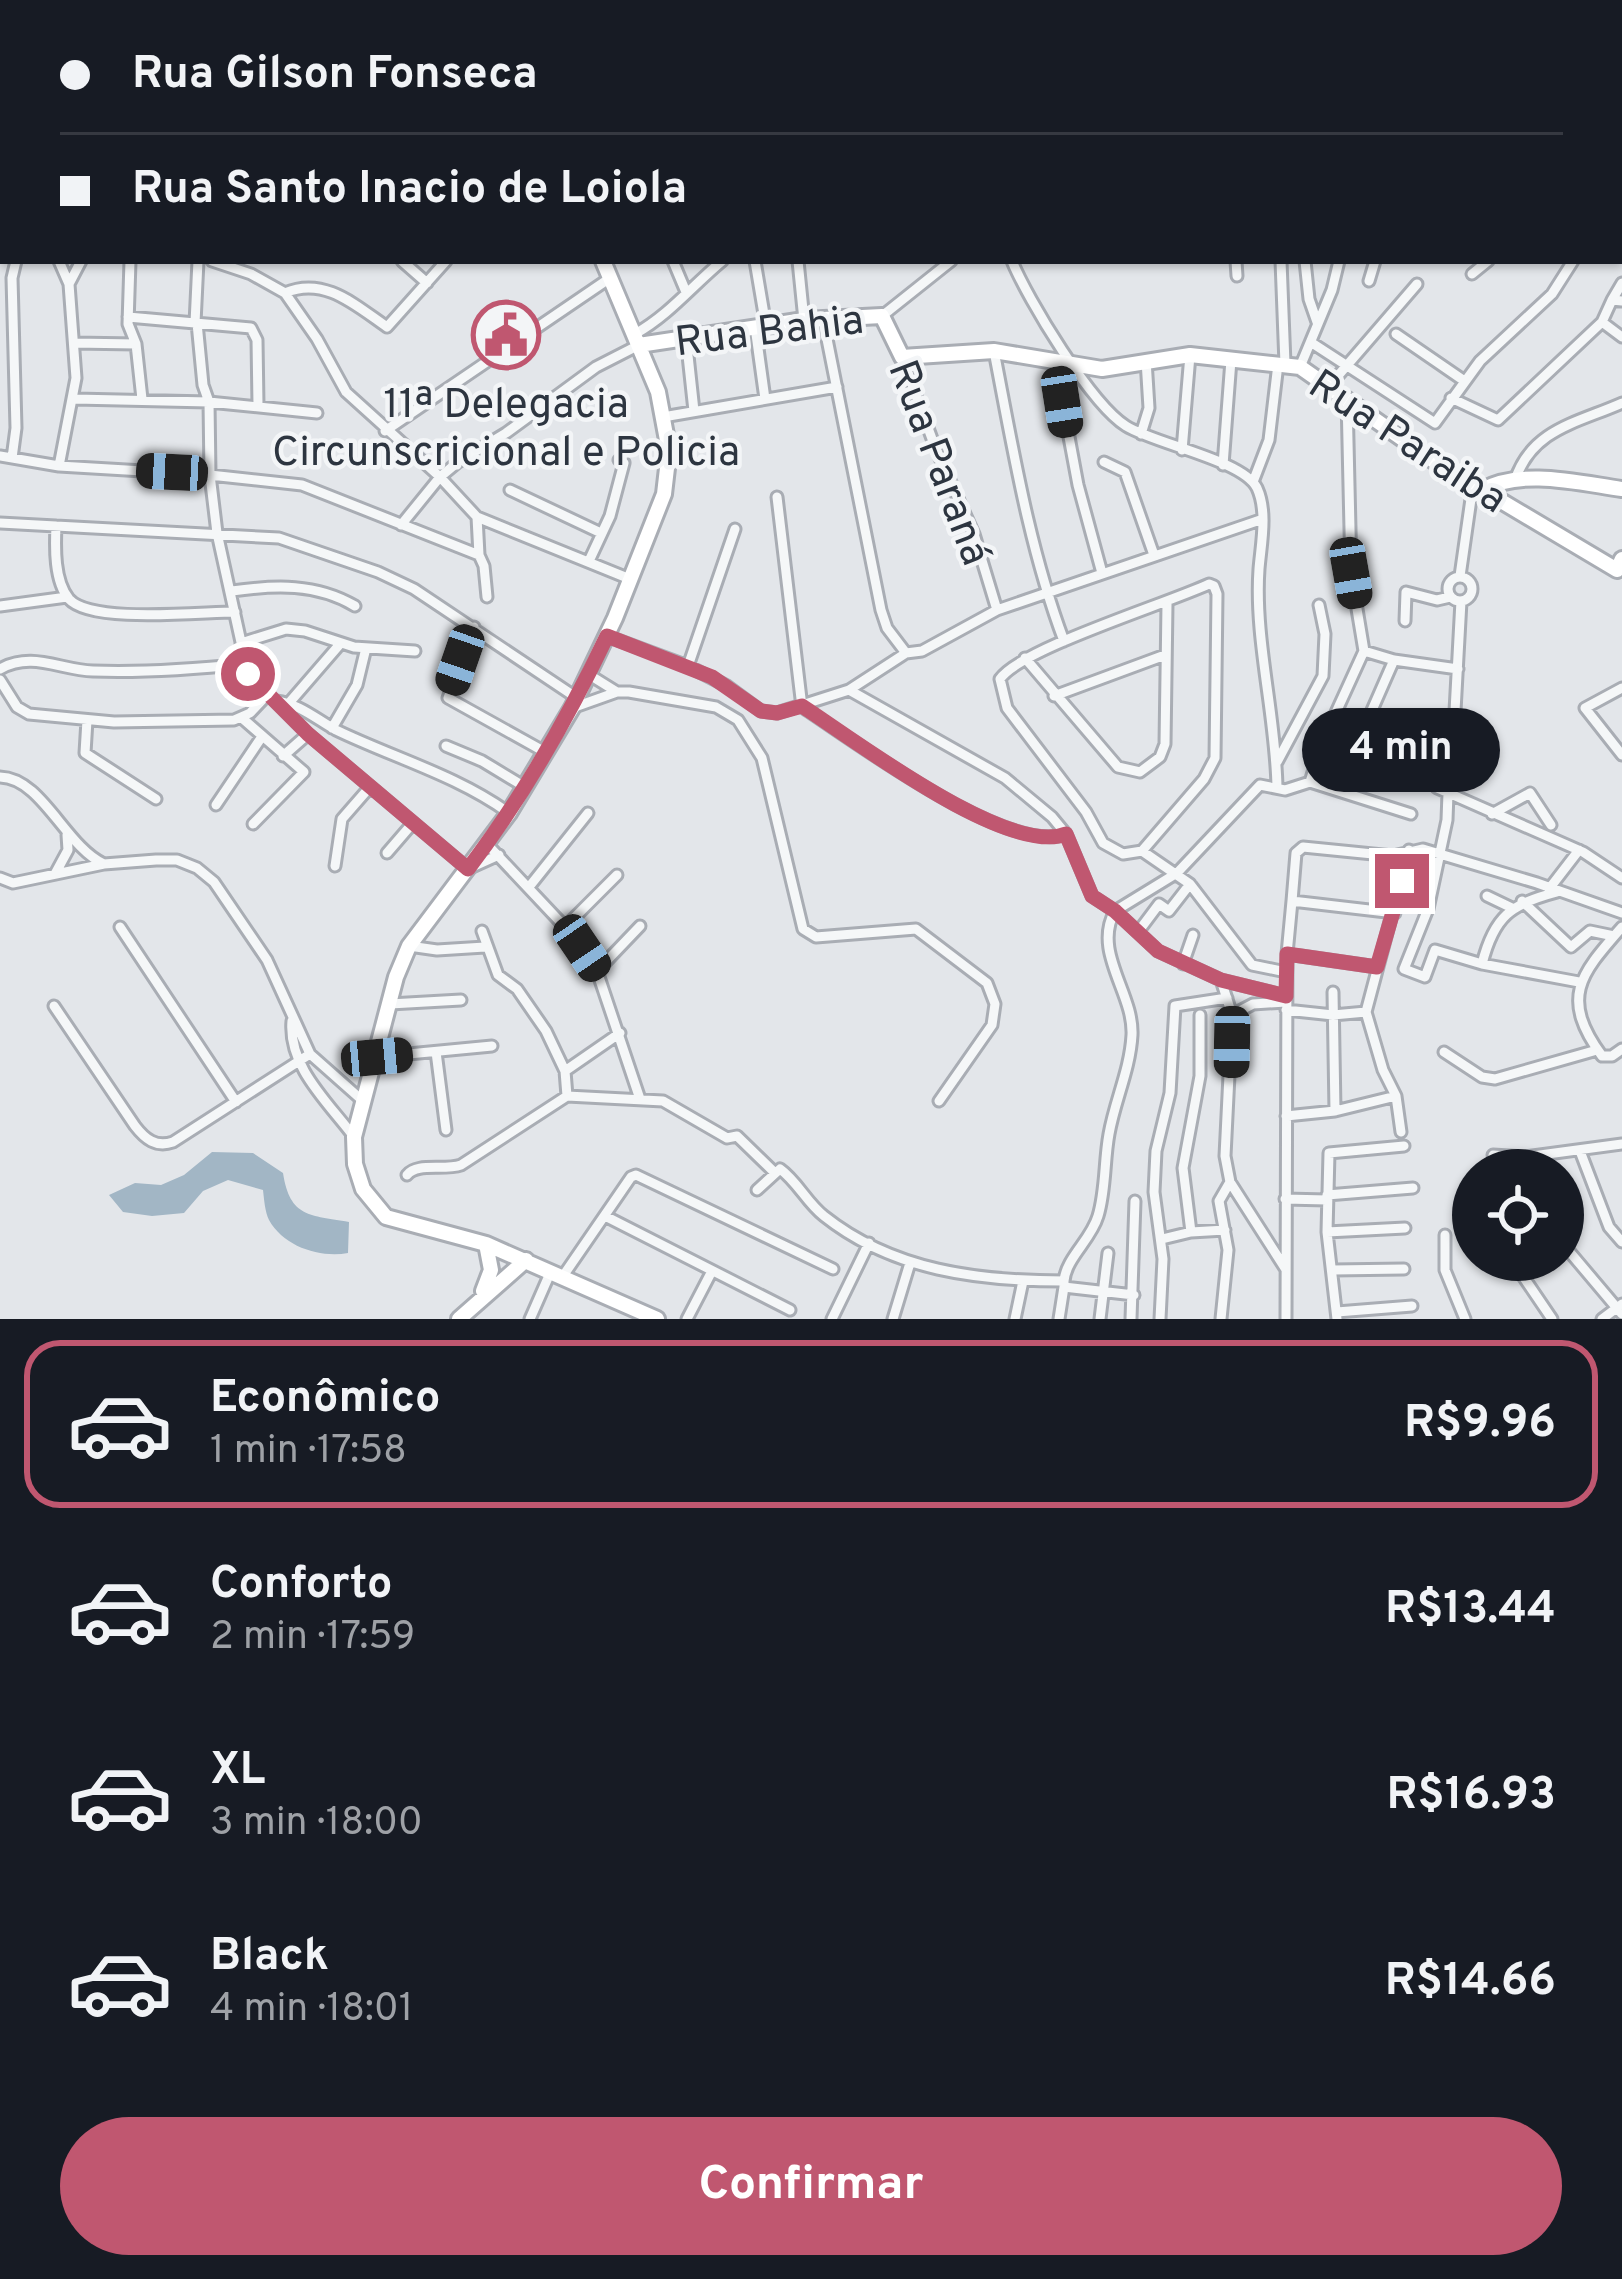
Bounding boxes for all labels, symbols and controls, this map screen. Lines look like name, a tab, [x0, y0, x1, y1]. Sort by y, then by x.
text: Rua Gilson Fonseca	[132, 47, 538, 104]
text: Rua Santo Inacio de Loiola	[132, 162, 687, 219]
street label: Rua Bahia	[672, 296, 867, 371]
public building icon: 11ª Delegacia Circunscricional e Policia	[471, 300, 541, 370]
street label: Rua Paraná	[873, 354, 1000, 574]
street label: Rua Paraiba	[1297, 360, 1516, 528]
car	[1039, 364, 1085, 440]
place label: 11ª Delegacia Circunscricional e Policia	[272, 380, 740, 481]
car	[135, 452, 209, 492]
car	[1327, 534, 1375, 612]
car	[431, 620, 489, 700]
route start	[221, 647, 275, 701]
callout: 4 min	[1303, 707, 1501, 791]
text: 4 min	[1349, 725, 1453, 774]
route end	[1375, 854, 1429, 908]
car	[547, 908, 617, 988]
car	[1213, 1006, 1251, 1078]
car	[340, 1036, 414, 1078]
map controls	[1452, 1149, 1584, 1281]
button: locate	[1452, 1149, 1584, 1281]
icon: car	[66, 1370, 174, 1478]
text: Econômico	[210, 1371, 440, 1428]
text: R$9.96	[1404, 1396, 1556, 1453]
text: 1 min · 17:58	[210, 1428, 407, 1477]
icon: car	[66, 1556, 174, 1664]
text: Conforto	[210, 1557, 393, 1614]
text: R$13.44	[1385, 1582, 1556, 1639]
text: 2 min · 17:59	[210, 1614, 415, 1663]
icon: car	[66, 1742, 174, 1850]
text: XL	[210, 1743, 265, 1800]
text: R$16.93	[1387, 1768, 1556, 1825]
text: 3 min · 18:00	[210, 1800, 423, 1849]
icon: car	[66, 1928, 174, 2036]
text: Black	[210, 1929, 329, 1986]
text: R$14.66	[1385, 1954, 1556, 2011]
text: 4 min · 18:01	[210, 1986, 413, 2035]
button: Confirmar	[60, 2117, 1562, 2255]

